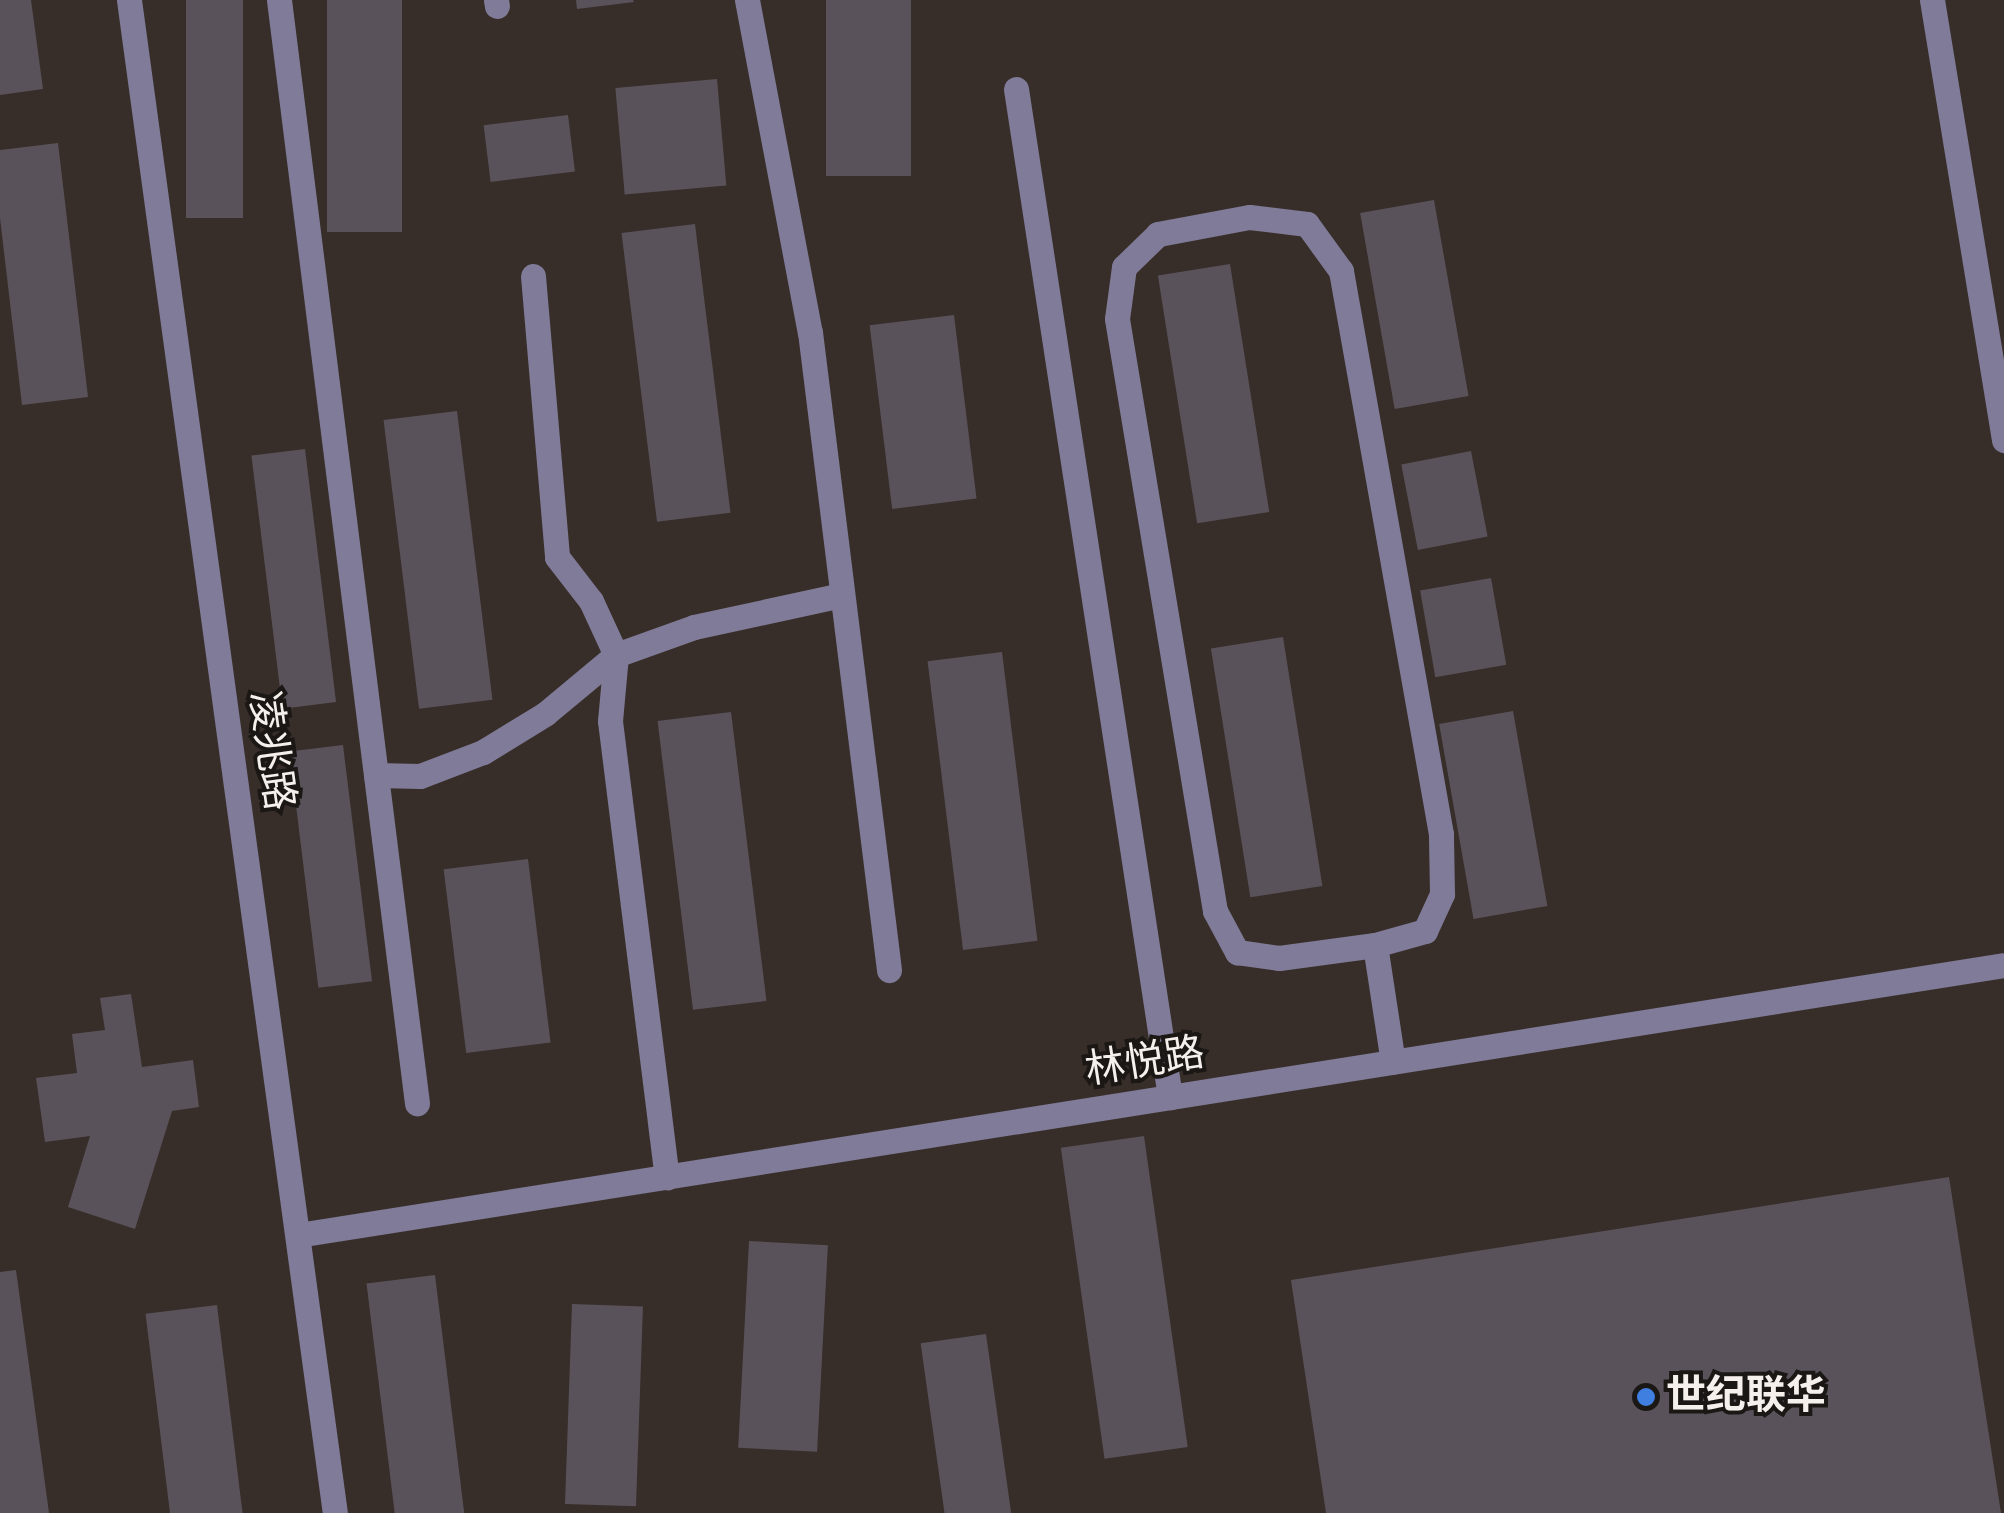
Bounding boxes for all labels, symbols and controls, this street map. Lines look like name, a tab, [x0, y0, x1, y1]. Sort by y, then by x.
street label: 凌兆路	[238, 688, 302, 814]
street label: 林悦路	[1082, 1030, 1208, 1096]
place label: 世纪联华	[1666, 1373, 1826, 1421]
marker: 世纪联华	[1635, 1386, 1657, 1408]

